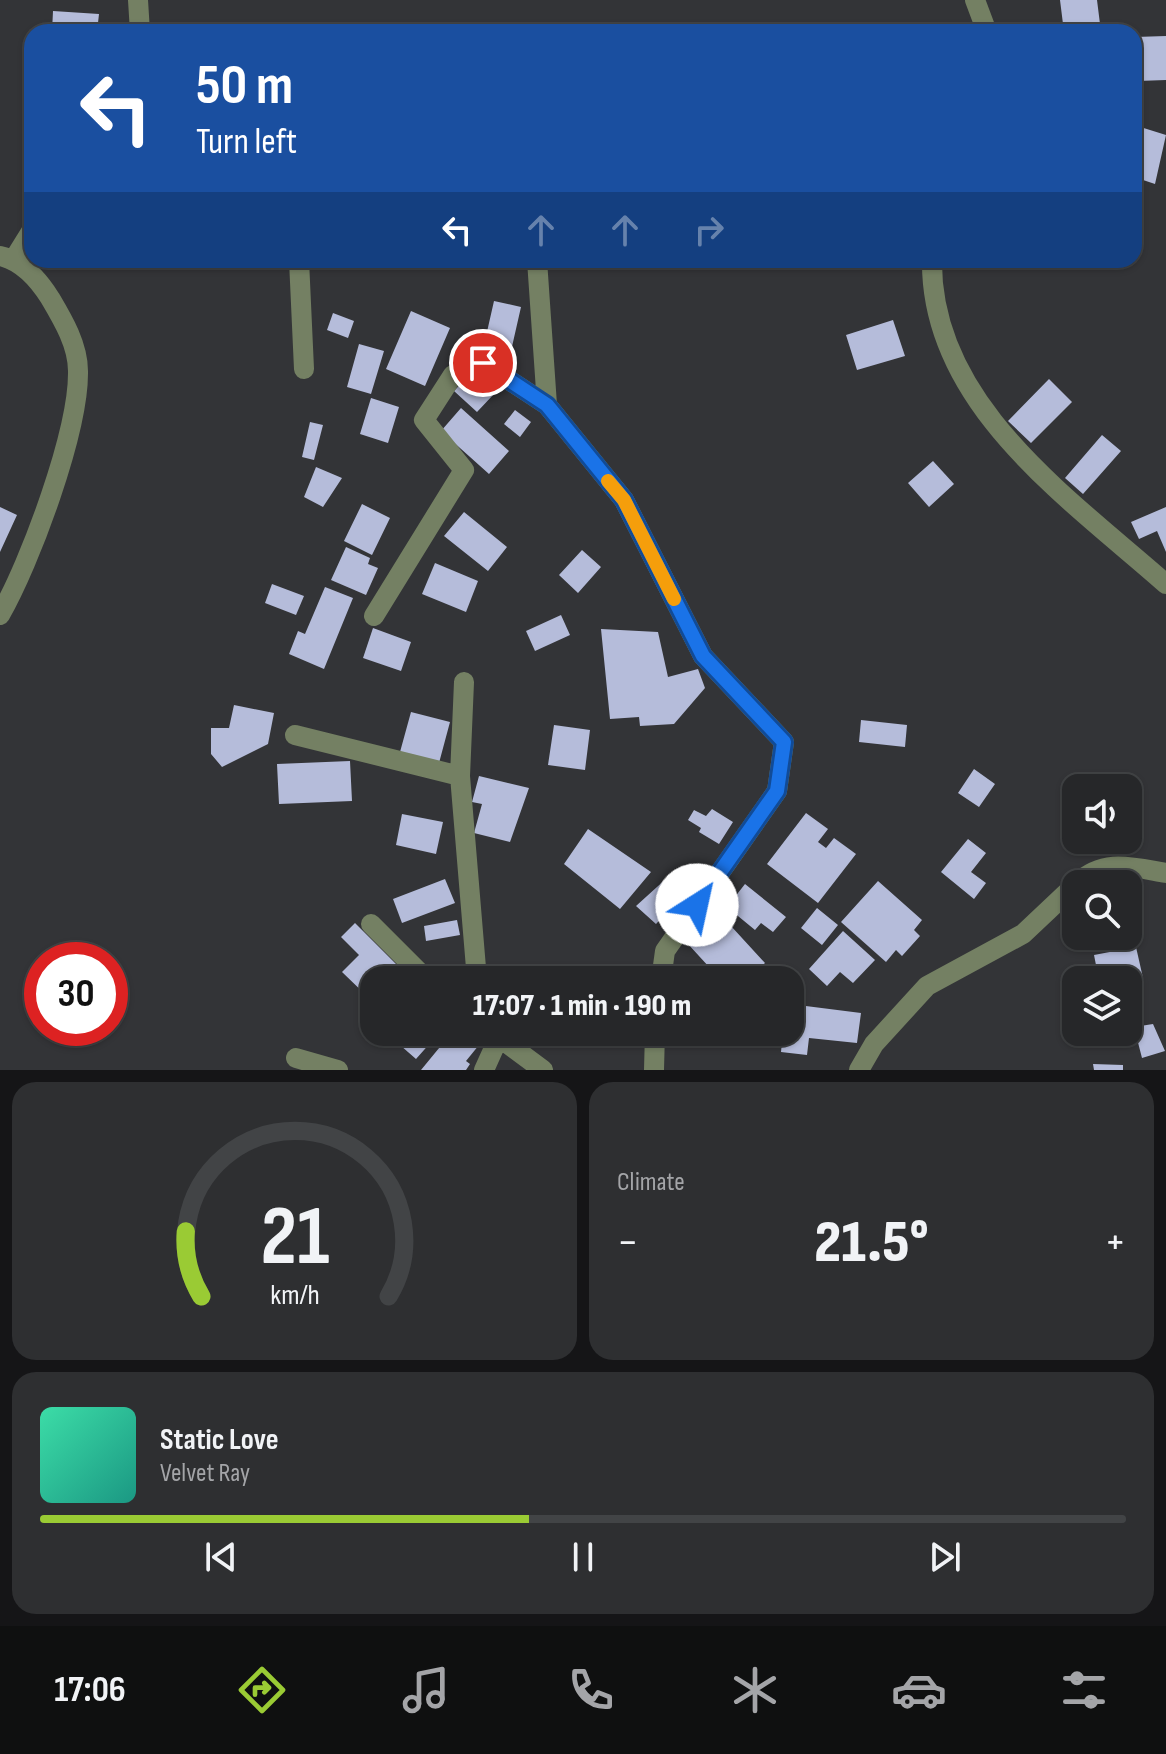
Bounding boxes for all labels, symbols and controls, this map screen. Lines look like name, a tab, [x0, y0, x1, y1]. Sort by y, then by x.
text: 50 m	[196, 53, 293, 120]
icon: left	[64, 56, 168, 160]
text: Turn left	[196, 121, 297, 164]
icon: left	[435, 208, 479, 252]
icon: ahead	[519, 208, 563, 252]
icon: ahead	[603, 208, 647, 252]
icon: right	[687, 208, 731, 252]
pin	[449, 329, 517, 397]
icon: arrive	[461, 341, 505, 385]
map controls	[1062, 774, 1142, 1046]
button: sound	[1062, 774, 1142, 854]
position arrow	[655, 863, 739, 947]
button: search	[1062, 870, 1142, 950]
speed limit sign: 30	[24, 942, 128, 1046]
button: layers	[1062, 966, 1142, 1046]
text: 17:07 · 1 min · 190 m	[473, 988, 691, 1024]
text: Climate	[617, 1167, 685, 1198]
text: 21	[260, 1188, 329, 1288]
text: 21.5°	[814, 1207, 929, 1279]
text: −	[617, 1216, 639, 1269]
text: +	[1104, 1216, 1126, 1269]
text: km/h	[270, 1278, 319, 1313]
text: Static Love	[160, 1422, 279, 1458]
text: Velvet Ray	[160, 1458, 250, 1489]
icon: previous	[199, 1535, 243, 1579]
icon: pause	[561, 1535, 605, 1579]
icon: next	[923, 1535, 967, 1579]
icon: directions	[234, 1662, 290, 1718]
icon: music	[398, 1662, 454, 1718]
icon: phone	[563, 1662, 619, 1718]
icon: climate	[727, 1662, 783, 1718]
icon: car	[891, 1662, 947, 1718]
icon: filters	[1056, 1662, 1112, 1718]
text: 17:06	[54, 1669, 126, 1712]

